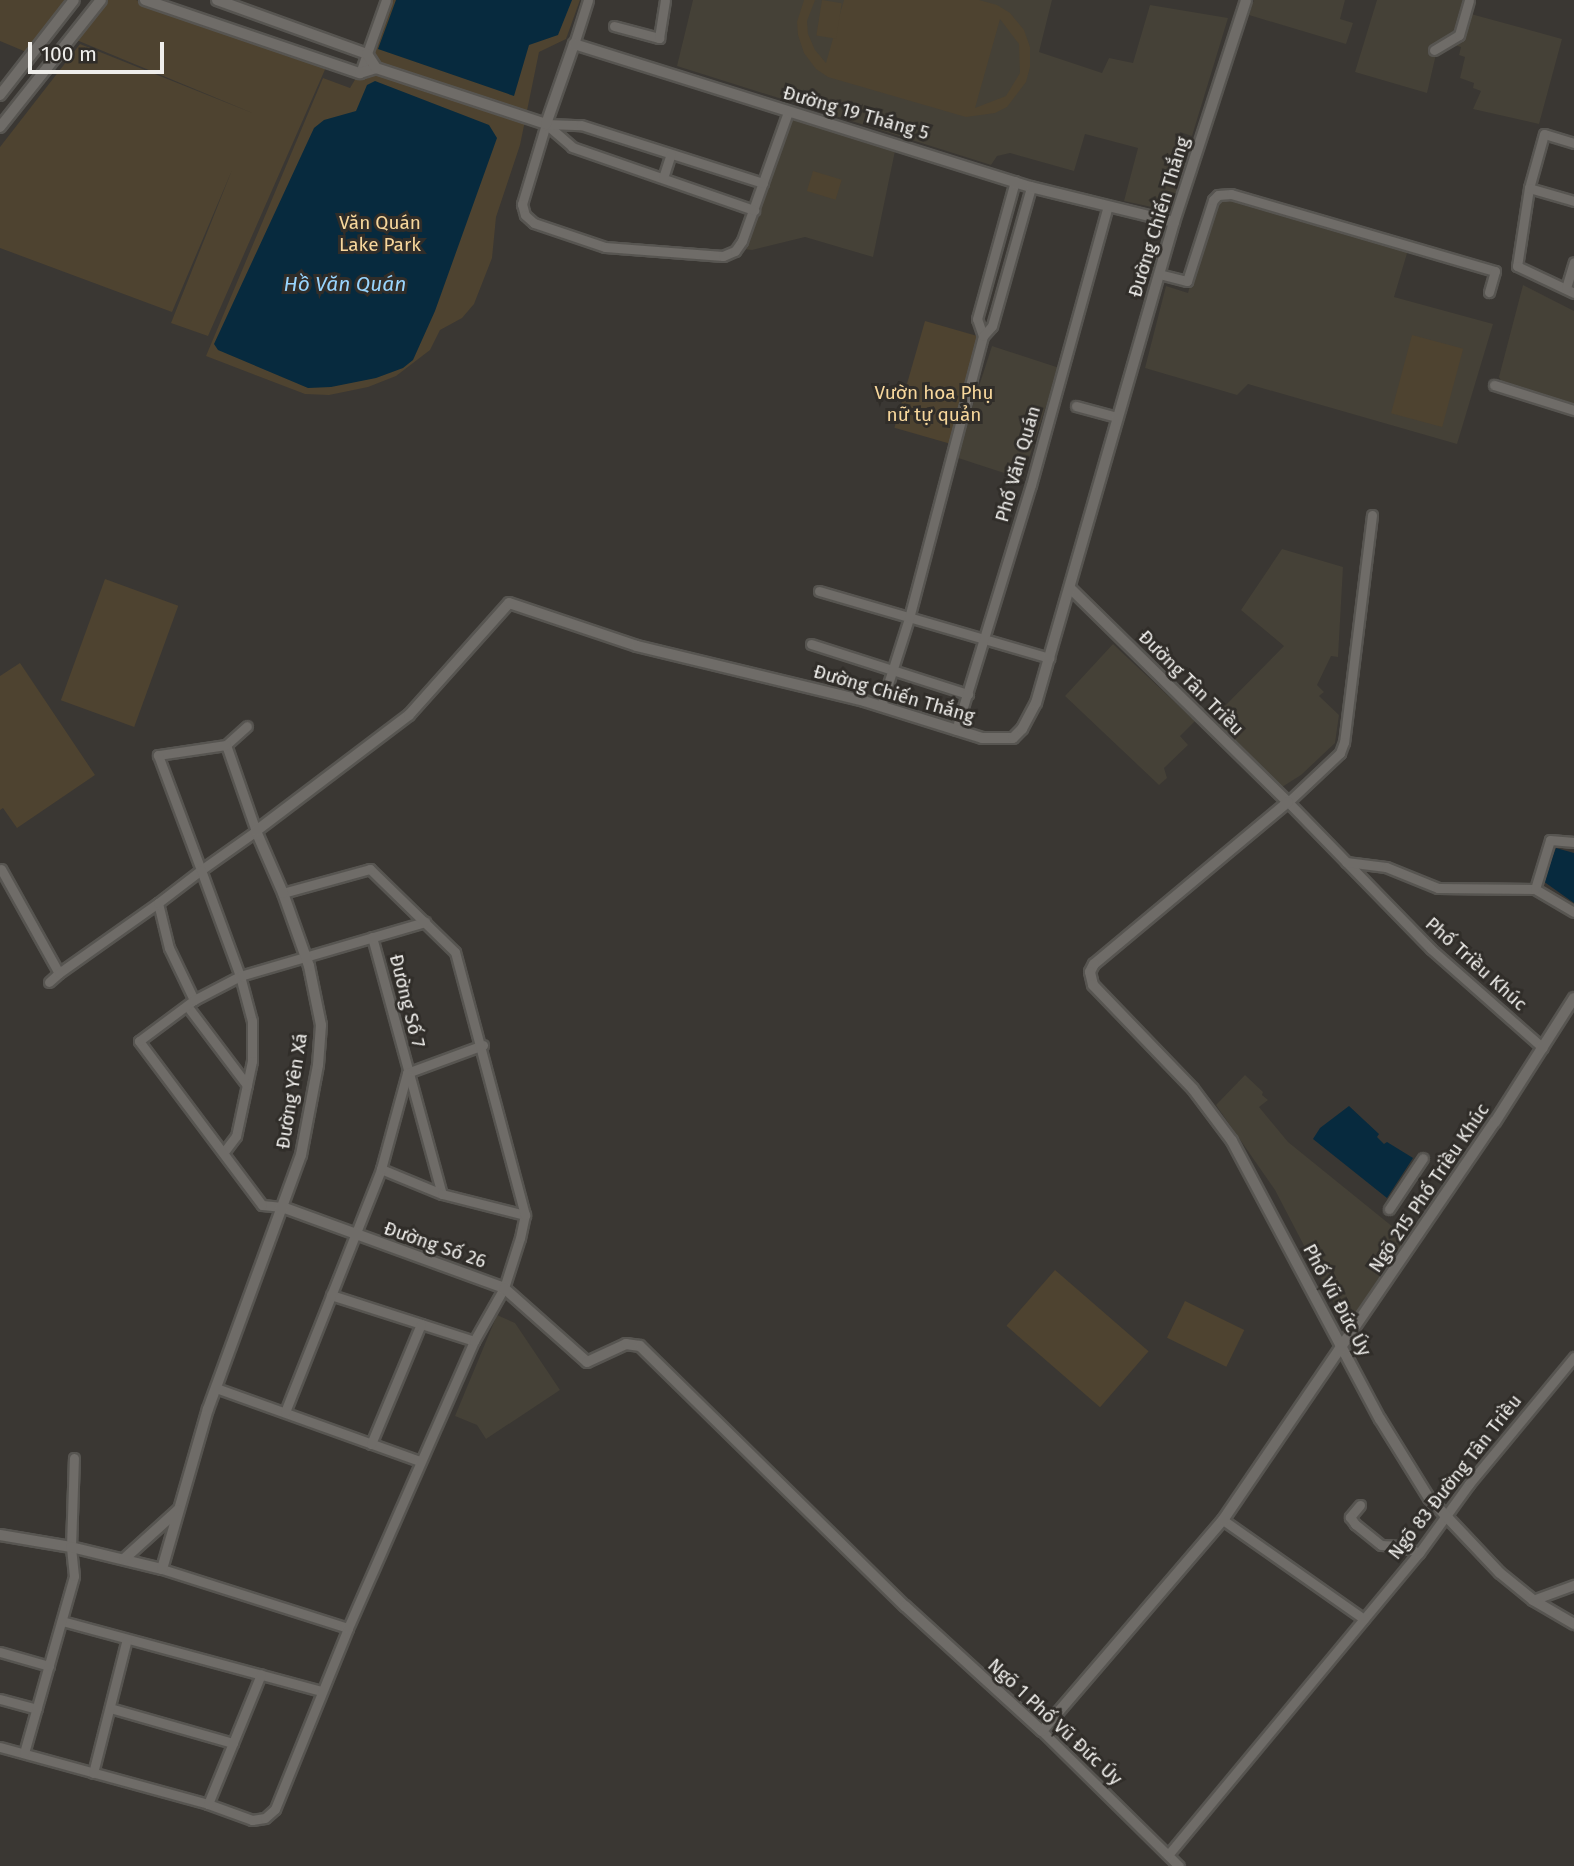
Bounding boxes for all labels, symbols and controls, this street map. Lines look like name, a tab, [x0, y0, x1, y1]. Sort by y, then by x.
scale bar	[32, 28, 168, 72]
text: 100 m	[41, 41, 97, 67]
street label: Đường 19 Tháng 5	[780, 81, 932, 145]
street label: Đường Chiến Thắng	[1124, 134, 1194, 300]
park label: Văn Quán Lake Park	[339, 212, 421, 256]
water label: Hồ Văn Quán	[284, 271, 406, 297]
park label: Vườn hoa Phụ nữ tự quản	[875, 382, 993, 426]
street label: Phố Văn Quán	[991, 403, 1045, 525]
street label: Đường Tân Triều	[1134, 626, 1248, 740]
street label: Đường Chiến Thắng	[811, 660, 977, 728]
street label: Phố Triều Khúc	[1421, 912, 1531, 1016]
street label: Đường Số 7	[384, 952, 430, 1050]
street label: Đường Yên Xá	[272, 1031, 312, 1151]
street label: Ngõ 215 Phố Triều Khúc	[1364, 1099, 1494, 1277]
street label: Đường Số 26	[381, 1217, 489, 1273]
street label: Phố Vũ Đức Úy	[1298, 1240, 1376, 1360]
street label: Ngõ 83 Đường Tân Triều	[1383, 1390, 1527, 1564]
street label: Ngõ 1 Phố Vũ Đức Úy	[983, 1654, 1127, 1790]

